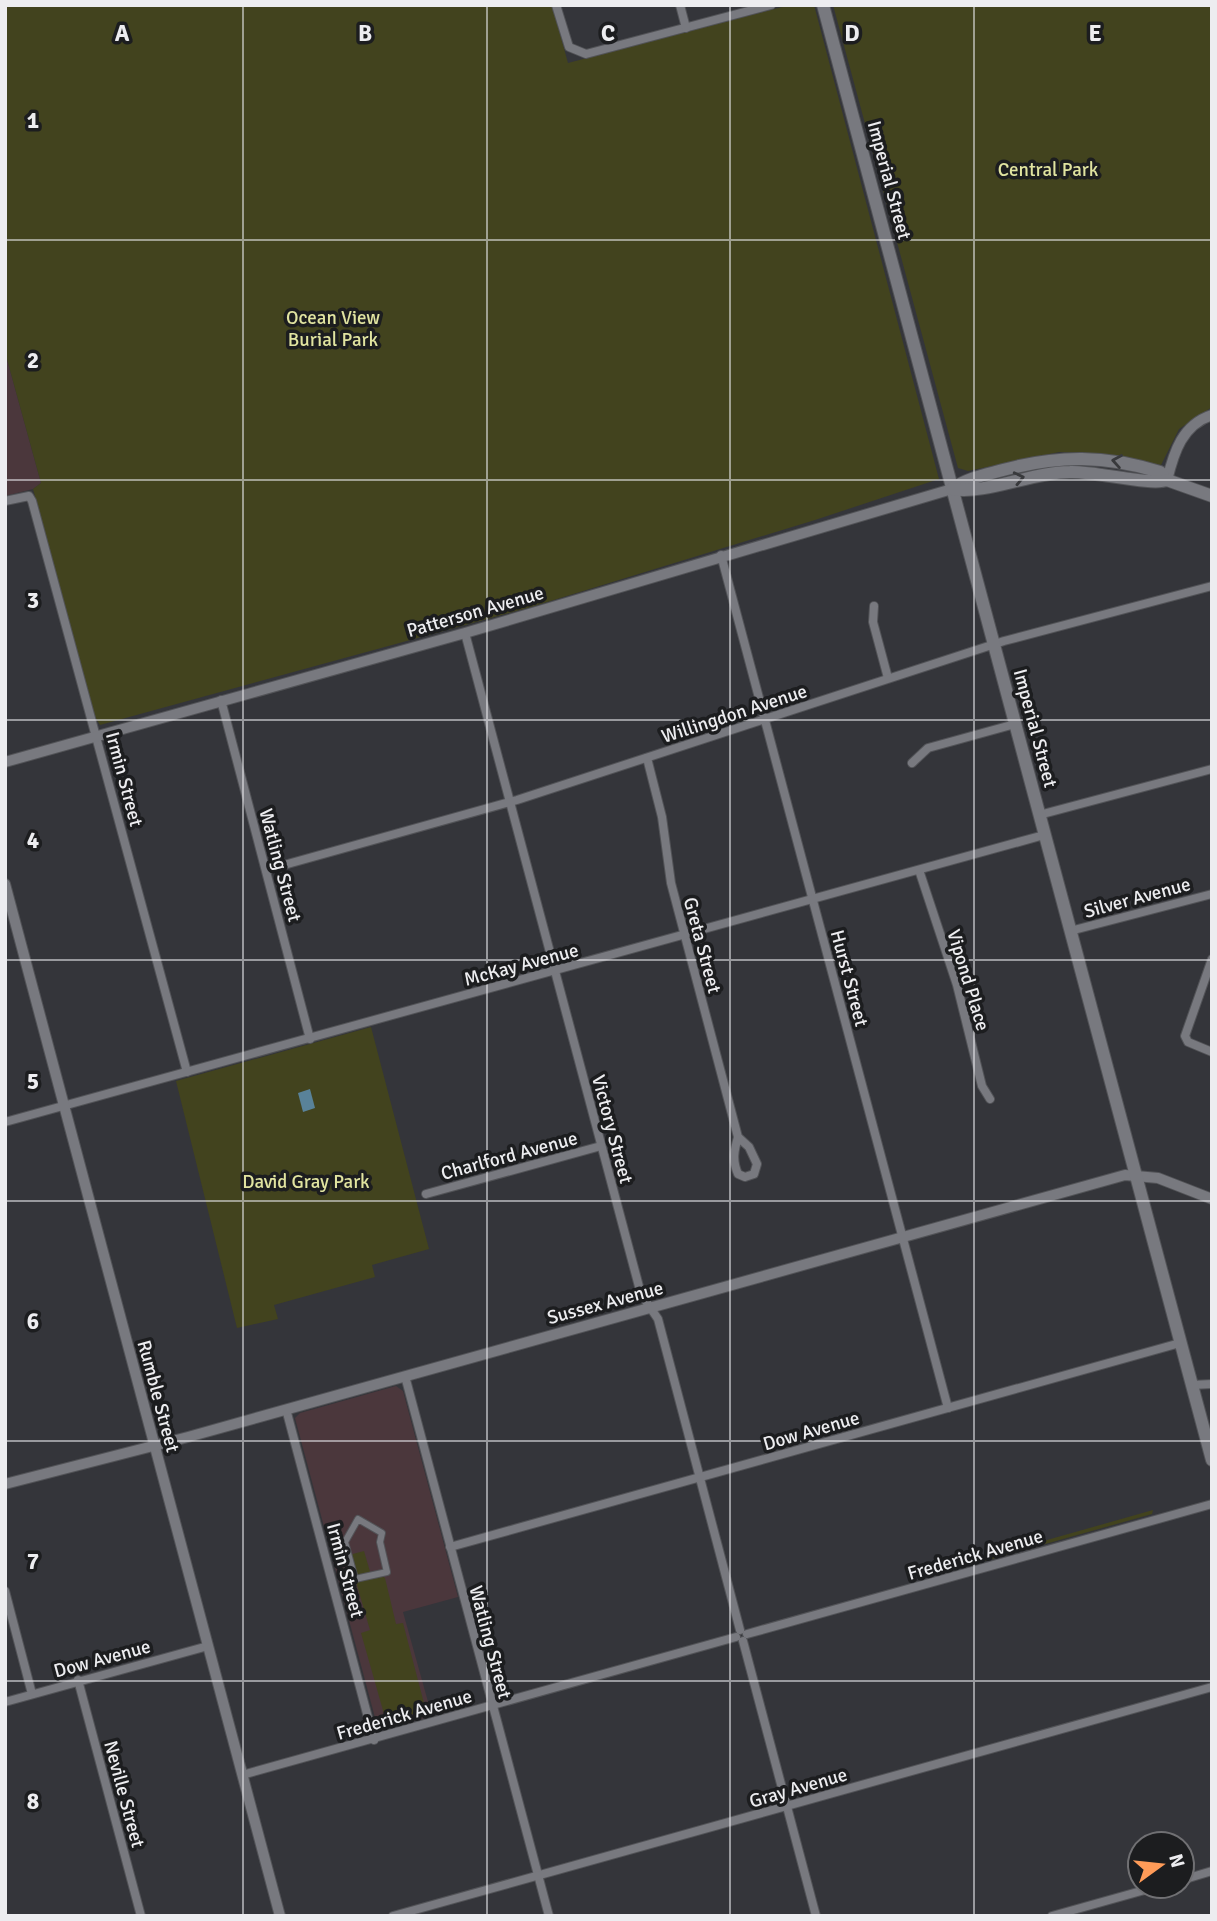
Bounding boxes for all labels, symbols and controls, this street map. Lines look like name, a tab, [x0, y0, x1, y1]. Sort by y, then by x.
text: A	[115, 19, 130, 48]
text: B	[358, 19, 372, 48]
text: C	[601, 19, 615, 48]
text: D	[844, 19, 860, 48]
text: E	[1088, 19, 1102, 48]
text: 1	[27, 106, 39, 135]
street label: Imperial Street	[862, 118, 916, 242]
park label: Central Park	[998, 158, 1099, 182]
park label: Ocean View Burial Park	[286, 306, 380, 352]
text: 2	[27, 346, 39, 375]
one-way arrow	[1111, 454, 1123, 469]
one-way arrow	[1013, 472, 1025, 487]
street label: Patterson Avenue	[404, 581, 547, 643]
text: 3	[27, 586, 39, 615]
street label: Imperial Street	[1008, 666, 1062, 790]
street label: Willingdon Avenue	[658, 679, 810, 749]
street label: Irmin Street	[100, 729, 148, 830]
street label: Watling Street	[253, 806, 307, 925]
text: 4	[27, 826, 39, 855]
street label: Silver Avenue	[1081, 872, 1193, 924]
street label: Greta Street	[678, 895, 726, 996]
street label: Hurst Street	[825, 927, 874, 1029]
street label: Vipond Place	[941, 927, 995, 1034]
street label: McKay Avenue	[461, 938, 581, 992]
text: 5	[27, 1067, 39, 1096]
street label: Victory Street	[586, 1072, 638, 1187]
street label: Charlford Avenue	[438, 1126, 580, 1186]
park label: David Gray Park	[242, 1170, 370, 1194]
street label: Sussex Avenue	[544, 1276, 666, 1330]
text: 6	[27, 1307, 39, 1336]
street label: Rumble Street	[132, 1338, 185, 1455]
street label: Dow Avenue	[760, 1406, 862, 1456]
street label: Irmin Street	[321, 1520, 369, 1621]
street label: Frederick Avenue	[905, 1524, 1046, 1586]
text: 7	[27, 1547, 39, 1576]
street label: Watling Street	[463, 1583, 517, 1702]
street label: Dow Avenue	[51, 1635, 153, 1683]
street label: Frederick Avenue	[334, 1684, 475, 1746]
street label: Neville Street	[98, 1738, 150, 1851]
street label: Gray Avenue	[746, 1763, 850, 1813]
text: 8	[27, 1787, 39, 1816]
north arrow	[1126, 1830, 1196, 1900]
text: N	[1163, 1851, 1190, 1870]

